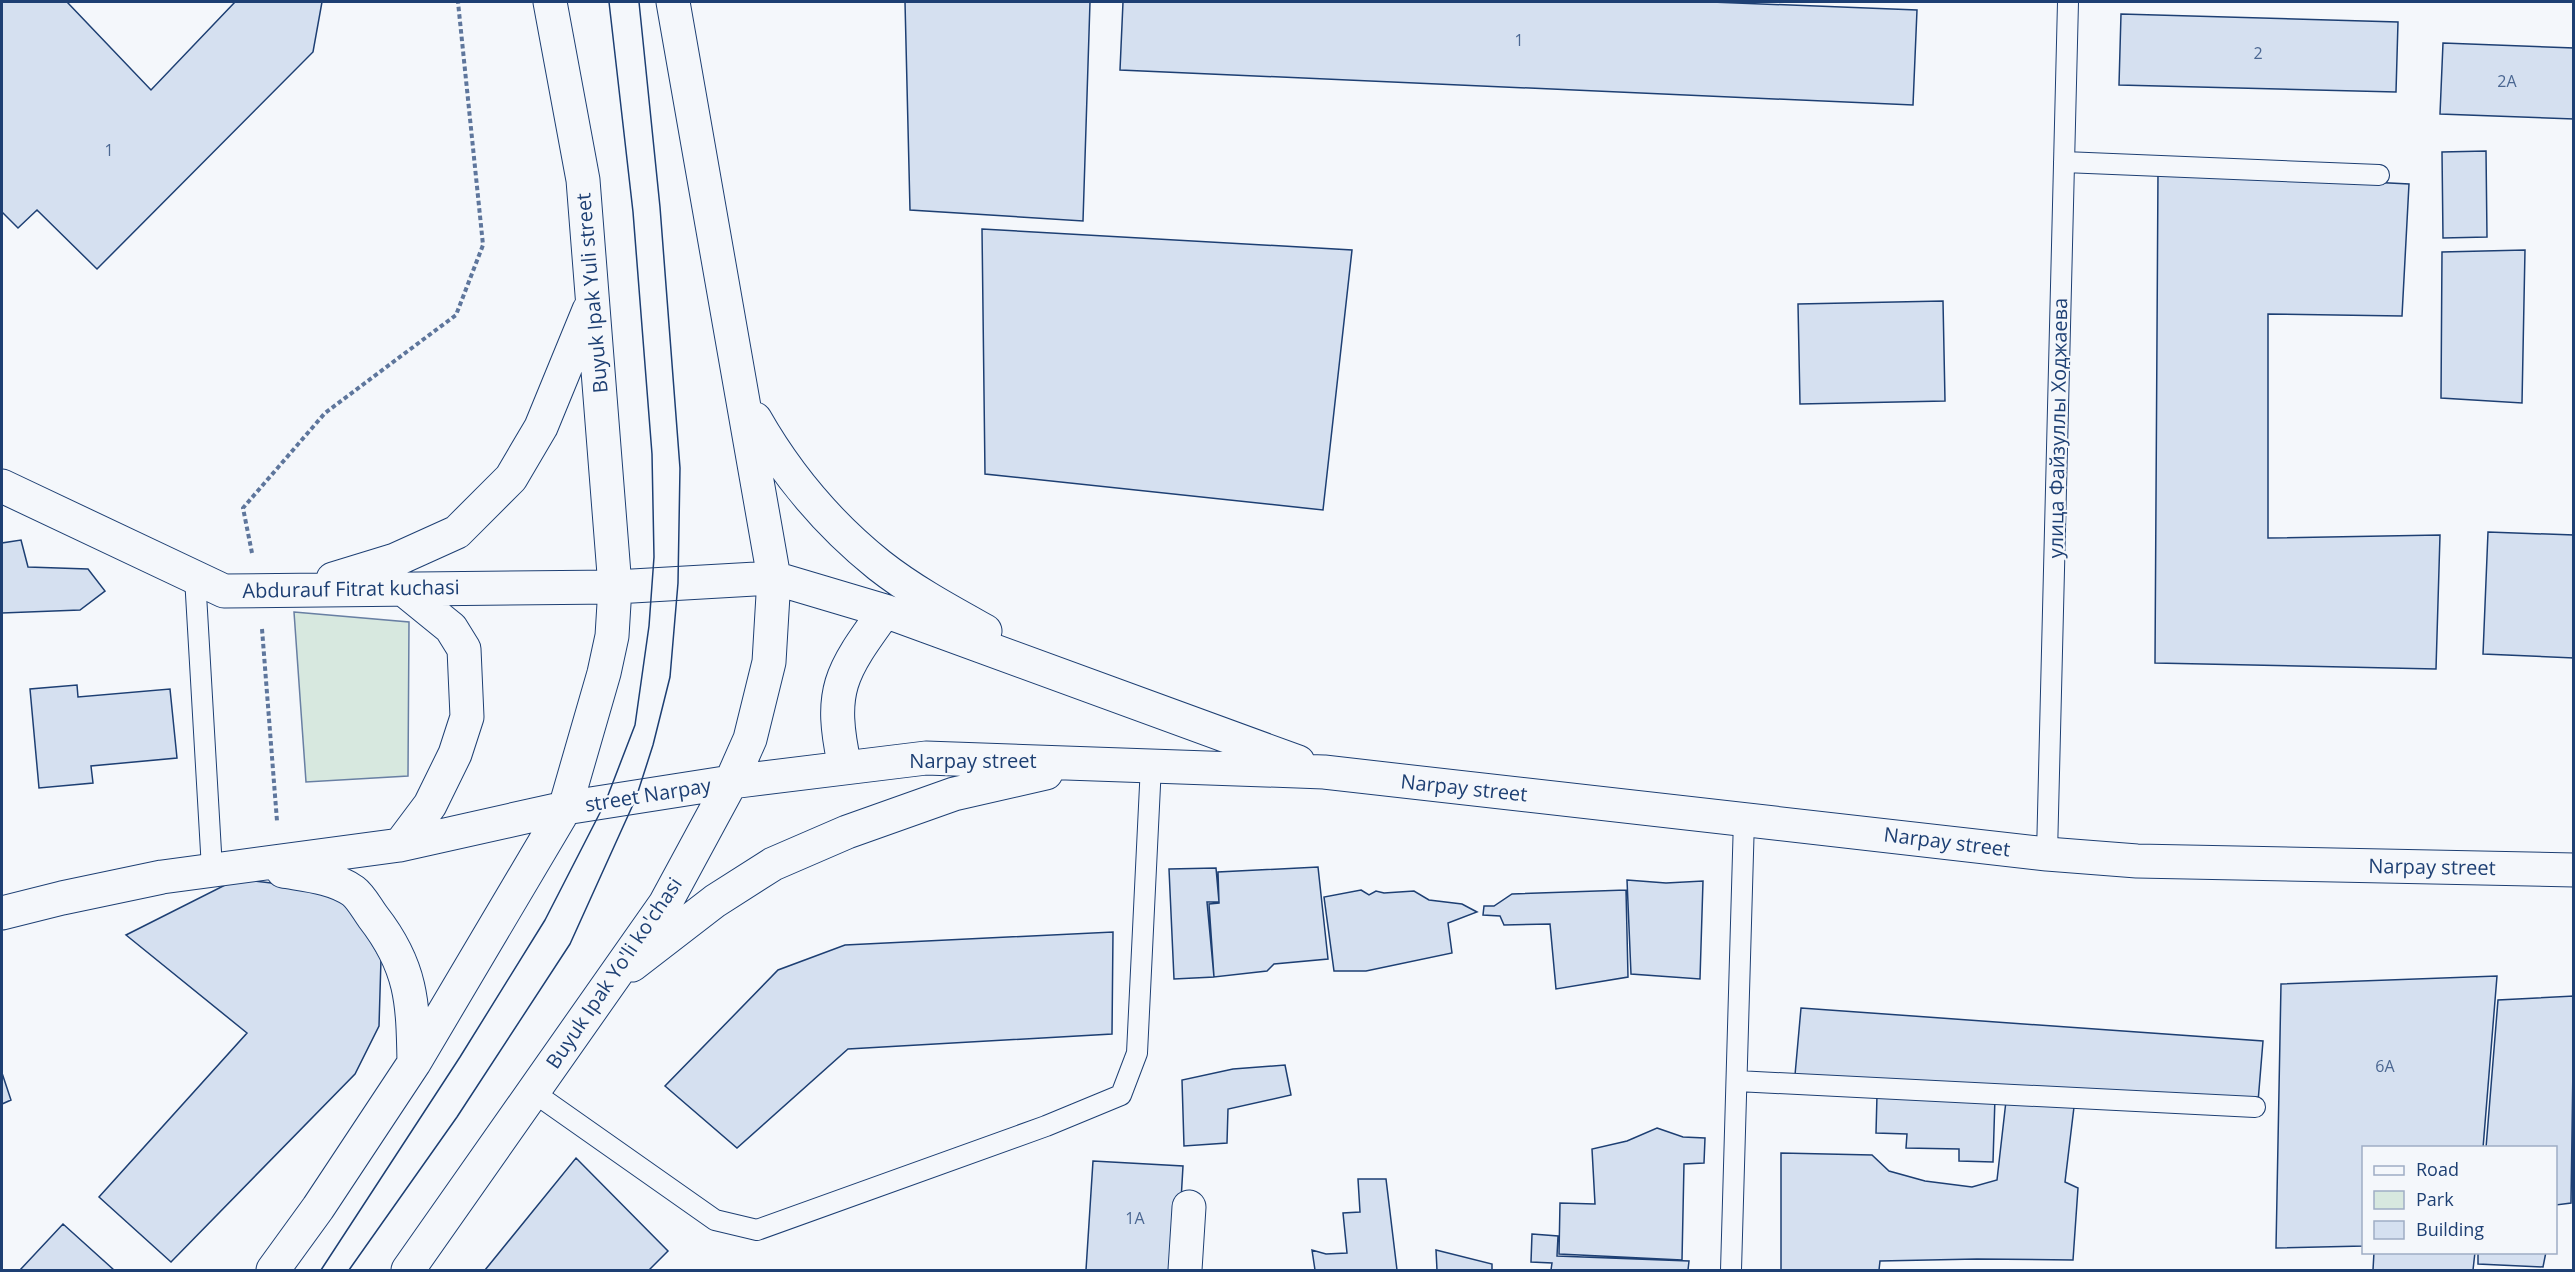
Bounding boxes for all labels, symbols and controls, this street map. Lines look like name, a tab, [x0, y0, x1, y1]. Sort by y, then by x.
house number: 1	[1514, 29, 1524, 51]
house number: 2	[2253, 42, 2263, 64]
house number: 2A	[2497, 70, 2518, 92]
house number: 1	[104, 139, 114, 161]
street label: Buyuk Ipak Yuli street	[569, 192, 614, 394]
street label: улица Файзуллы Ходжаева	[2042, 297, 2073, 559]
street label: Abdurauf Fitrat kuchasi	[242, 573, 460, 604]
street label: Narpay street	[909, 747, 1037, 774]
street label: Narpay street	[1399, 767, 1529, 808]
street label: street Narpay	[583, 771, 714, 818]
street label: Narpay street	[1882, 820, 2012, 863]
street label: Narpay street	[2368, 852, 2496, 881]
street label: Buyuk Ipak Yo'li ko'chasi	[539, 872, 688, 1074]
house number: 6A	[2375, 1055, 2396, 1077]
legend	[2362, 1146, 2557, 1254]
text: Road	[2416, 1157, 2459, 1181]
text: Park	[2416, 1187, 2454, 1211]
house number: 1A	[1125, 1207, 1146, 1229]
text: Building	[2416, 1217, 2484, 1241]

